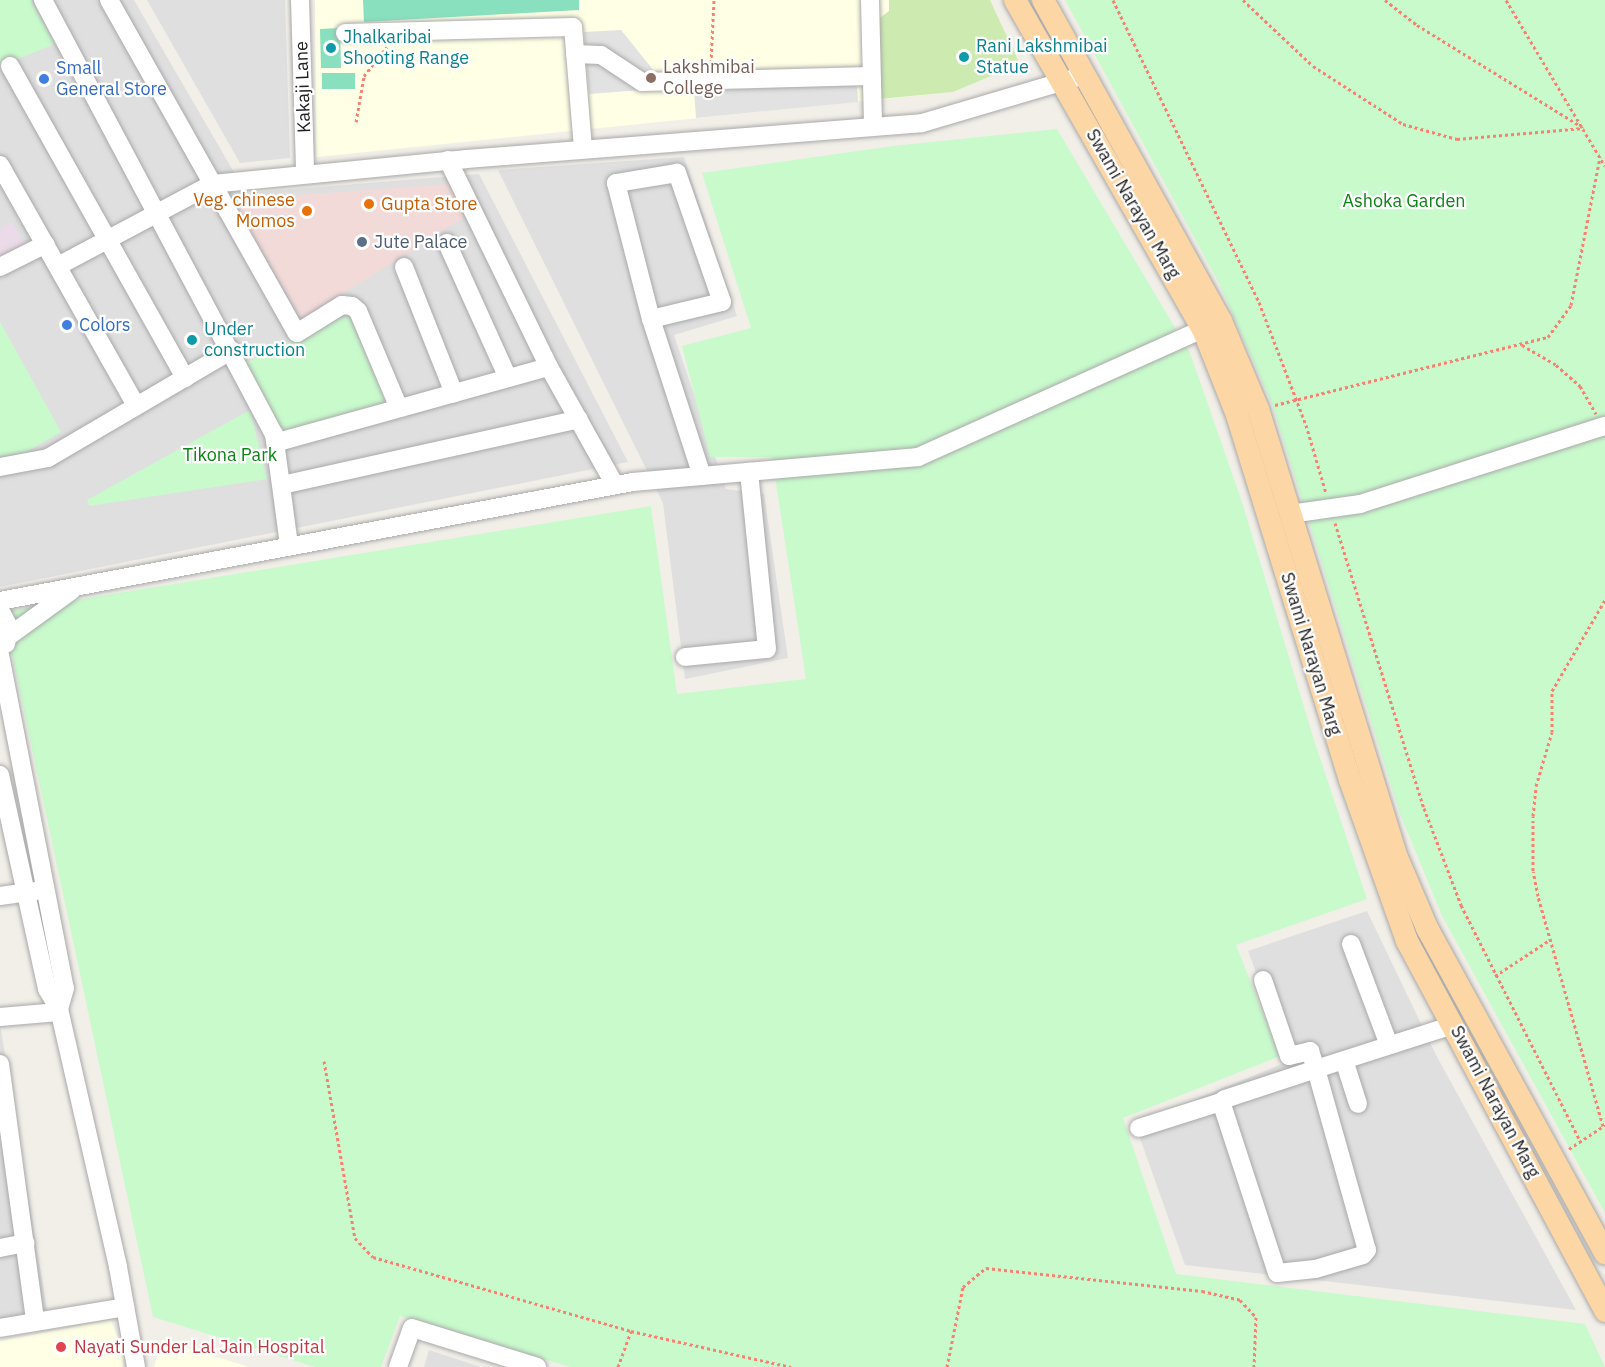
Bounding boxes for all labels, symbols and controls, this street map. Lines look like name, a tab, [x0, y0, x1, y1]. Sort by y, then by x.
place label: Jhalkaribai Shooting Range	[343, 27, 469, 70]
place label: Rani Lakshmibai Statue	[976, 36, 1108, 78]
street label: Kakaji Lane	[291, 41, 315, 133]
marker: Jhalkaribai Shooting Range	[324, 41, 338, 55]
marker: Rani Lakshmibai Statue	[957, 50, 971, 64]
place label: Lakshmibai College	[663, 57, 755, 100]
place label: Small General Store	[56, 58, 167, 100]
marker: Lakshmibai College	[644, 71, 658, 85]
marker: Small General Store	[37, 72, 51, 86]
street label: Swami Narayan Marg	[1081, 125, 1185, 283]
place label: Veg. chinese Momos	[193, 190, 295, 232]
park label: Ashoka Garden	[1342, 190, 1466, 212]
place label: Gupta Store	[381, 193, 477, 215]
marker: Gupta Store	[362, 197, 376, 211]
marker: Veg. chinese Momos	[300, 204, 314, 218]
place label: Jute Palace	[374, 231, 467, 253]
marker: Jute Palace	[355, 235, 369, 249]
place label: Colors	[79, 314, 131, 336]
marker: Colors	[60, 318, 74, 332]
place label: Under construction	[204, 319, 305, 362]
marker: Under construction	[185, 333, 199, 347]
park label: Tikona Park	[183, 444, 277, 466]
street label: Swami Narayan Marg	[1276, 570, 1346, 738]
street label: Swami Narayan Marg	[1446, 1022, 1544, 1182]
place label: Nayati Sunder Lal Jain Hospital	[74, 1336, 325, 1358]
marker: Nayati Sunder Lal Jain Hospital	[52, 1338, 70, 1356]

